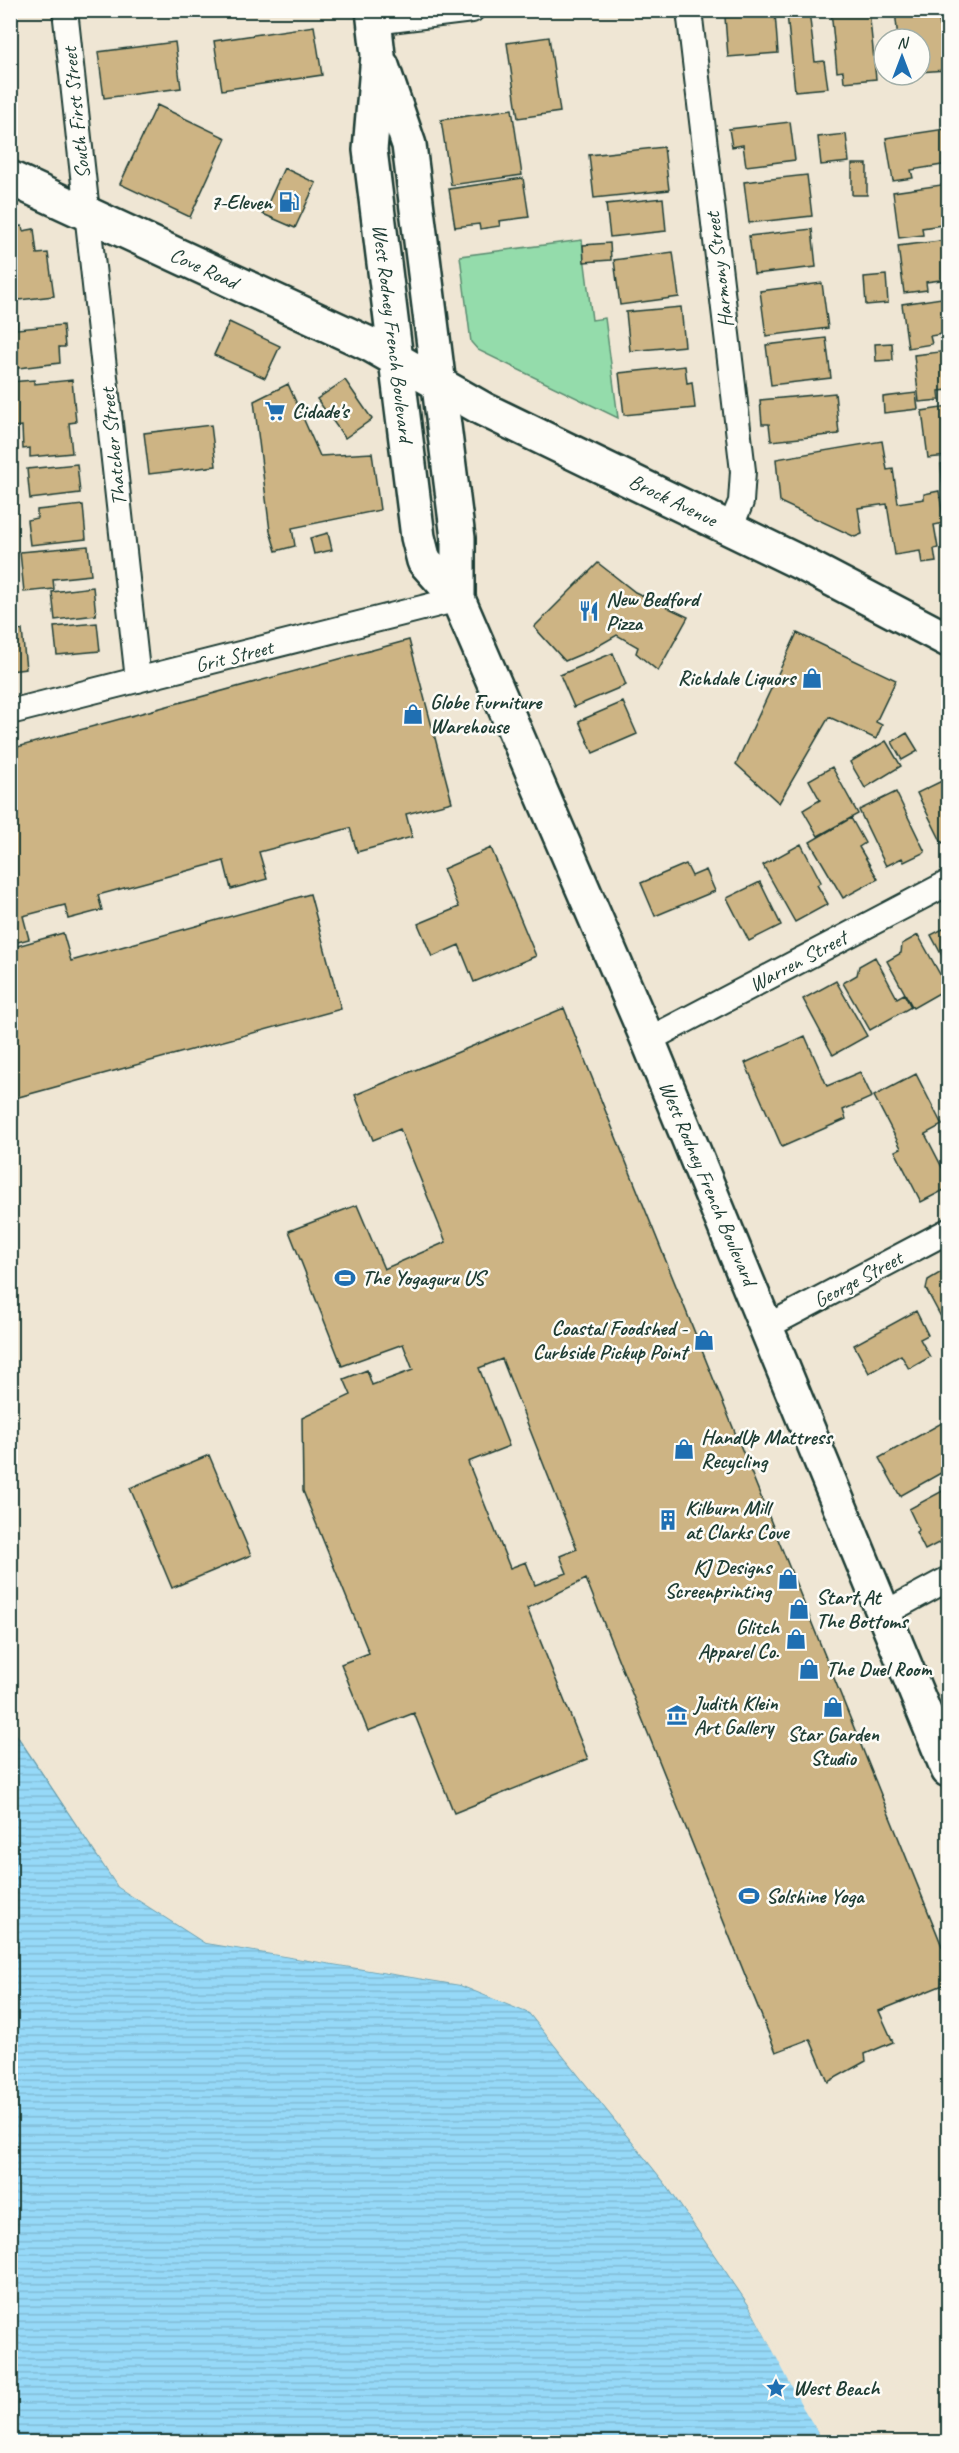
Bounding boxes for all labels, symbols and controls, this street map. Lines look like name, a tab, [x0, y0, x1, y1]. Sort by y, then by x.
north arrow	[872, 27, 932, 87]
text: N	[897, 33, 910, 53]
street label: South First Street	[56, 44, 96, 180]
place label: 7-Eleven	[210, 189, 273, 215]
fuel station icon: 7-Eleven	[277, 190, 301, 214]
street label: Harmony Street	[699, 209, 739, 329]
street label: West Rodney French Boulevard	[367, 223, 420, 447]
street label: Cove Road	[166, 241, 245, 296]
street label: Thatcher Street	[94, 385, 132, 507]
place label: Cidade's	[292, 398, 351, 424]
supermarket icon: Cidade's	[263, 399, 287, 423]
street label: Brock Avenue	[625, 468, 723, 533]
place label: New Bedford Pizza	[606, 586, 702, 636]
restaurant icon: New Bedford Pizza	[577, 599, 601, 623]
street label: Grit Street	[192, 633, 278, 678]
place label: Richdale Liquors	[678, 665, 798, 691]
shop icon: Richdale Liquors	[800, 666, 824, 690]
place label: Globe Furniture Warehouse	[430, 689, 543, 739]
shop icon: Globe Furniture Warehouse	[401, 702, 425, 726]
street label: Warren Street	[745, 923, 854, 997]
street label: West Rodney French Boulevard	[653, 1077, 764, 1292]
street label: George Street	[809, 1244, 909, 1313]
place label: The Yogaguru US	[362, 1265, 488, 1291]
sports icon: The Yogaguru US	[333, 1266, 357, 1290]
place label: Coastal Foodshed - Curbside Pickup Point	[533, 1315, 690, 1365]
shop icon: Coastal Foodshed - Curbside Pickup Point	[692, 1328, 716, 1352]
place label: HandUp Mattress Recycling	[701, 1424, 834, 1475]
shop icon: HandUp Mattress Recycling	[672, 1437, 696, 1461]
place label: Kilburn Mill at Clarks Cove	[685, 1495, 790, 1545]
building icon: Kilburn Mill at Clarks Cove	[656, 1508, 680, 1532]
place label: KJ Designs Screenprinting	[664, 1554, 774, 1604]
shop icon: KJ Designs Screenprinting	[776, 1567, 800, 1591]
place label: Start At The Bottoms	[816, 1584, 910, 1634]
shop icon: Start At The Bottoms	[787, 1597, 811, 1621]
place label: Glitch Apparel Co.	[698, 1614, 780, 1664]
shop icon: Glitch Apparel Co.	[784, 1627, 808, 1651]
place label: The Duel Room	[826, 1656, 932, 1682]
shop icon: The Duel Room	[797, 1657, 821, 1681]
place label: Judith Klein Art Gallery	[692, 1690, 778, 1740]
shop icon: Star Garden Studio	[821, 1695, 845, 1719]
museum icon: Judith Klein Art Gallery	[665, 1703, 689, 1727]
place label: Star Garden Studio	[787, 1721, 879, 1771]
place label: Solshine Yoga	[766, 1883, 865, 1909]
sports icon: Solshine Yoga	[737, 1884, 761, 1908]
place label: West Beach	[793, 2375, 881, 2401]
place icon: West Beach	[764, 2376, 788, 2400]

